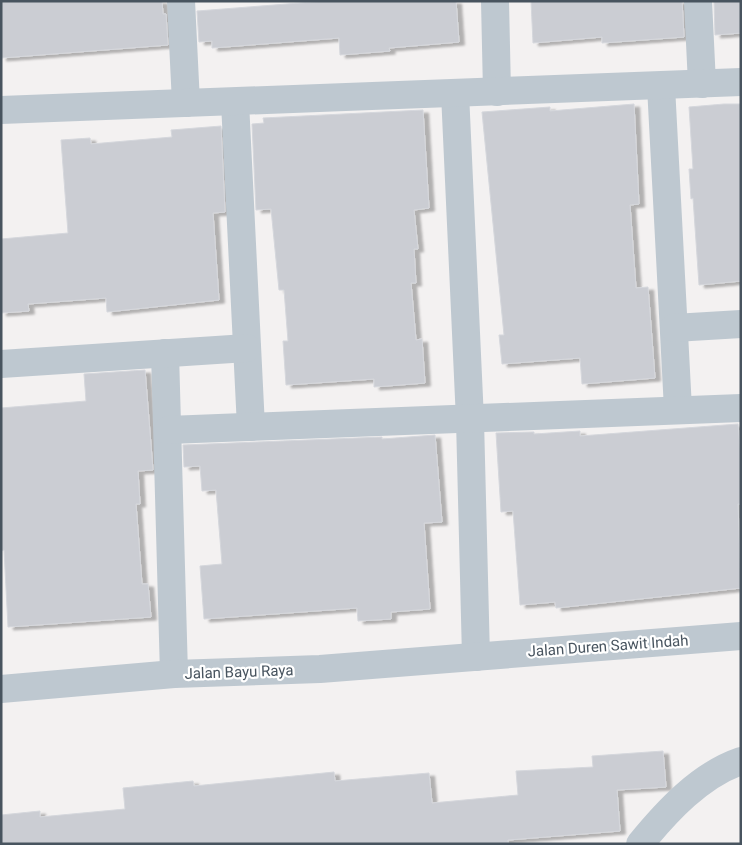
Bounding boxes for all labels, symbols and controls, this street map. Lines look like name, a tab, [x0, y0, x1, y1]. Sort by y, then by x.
street label: Jalan Duren Sawit Indah	[527, 631, 689, 661]
street label: Jalan Bayu Raya	[184, 661, 294, 683]

